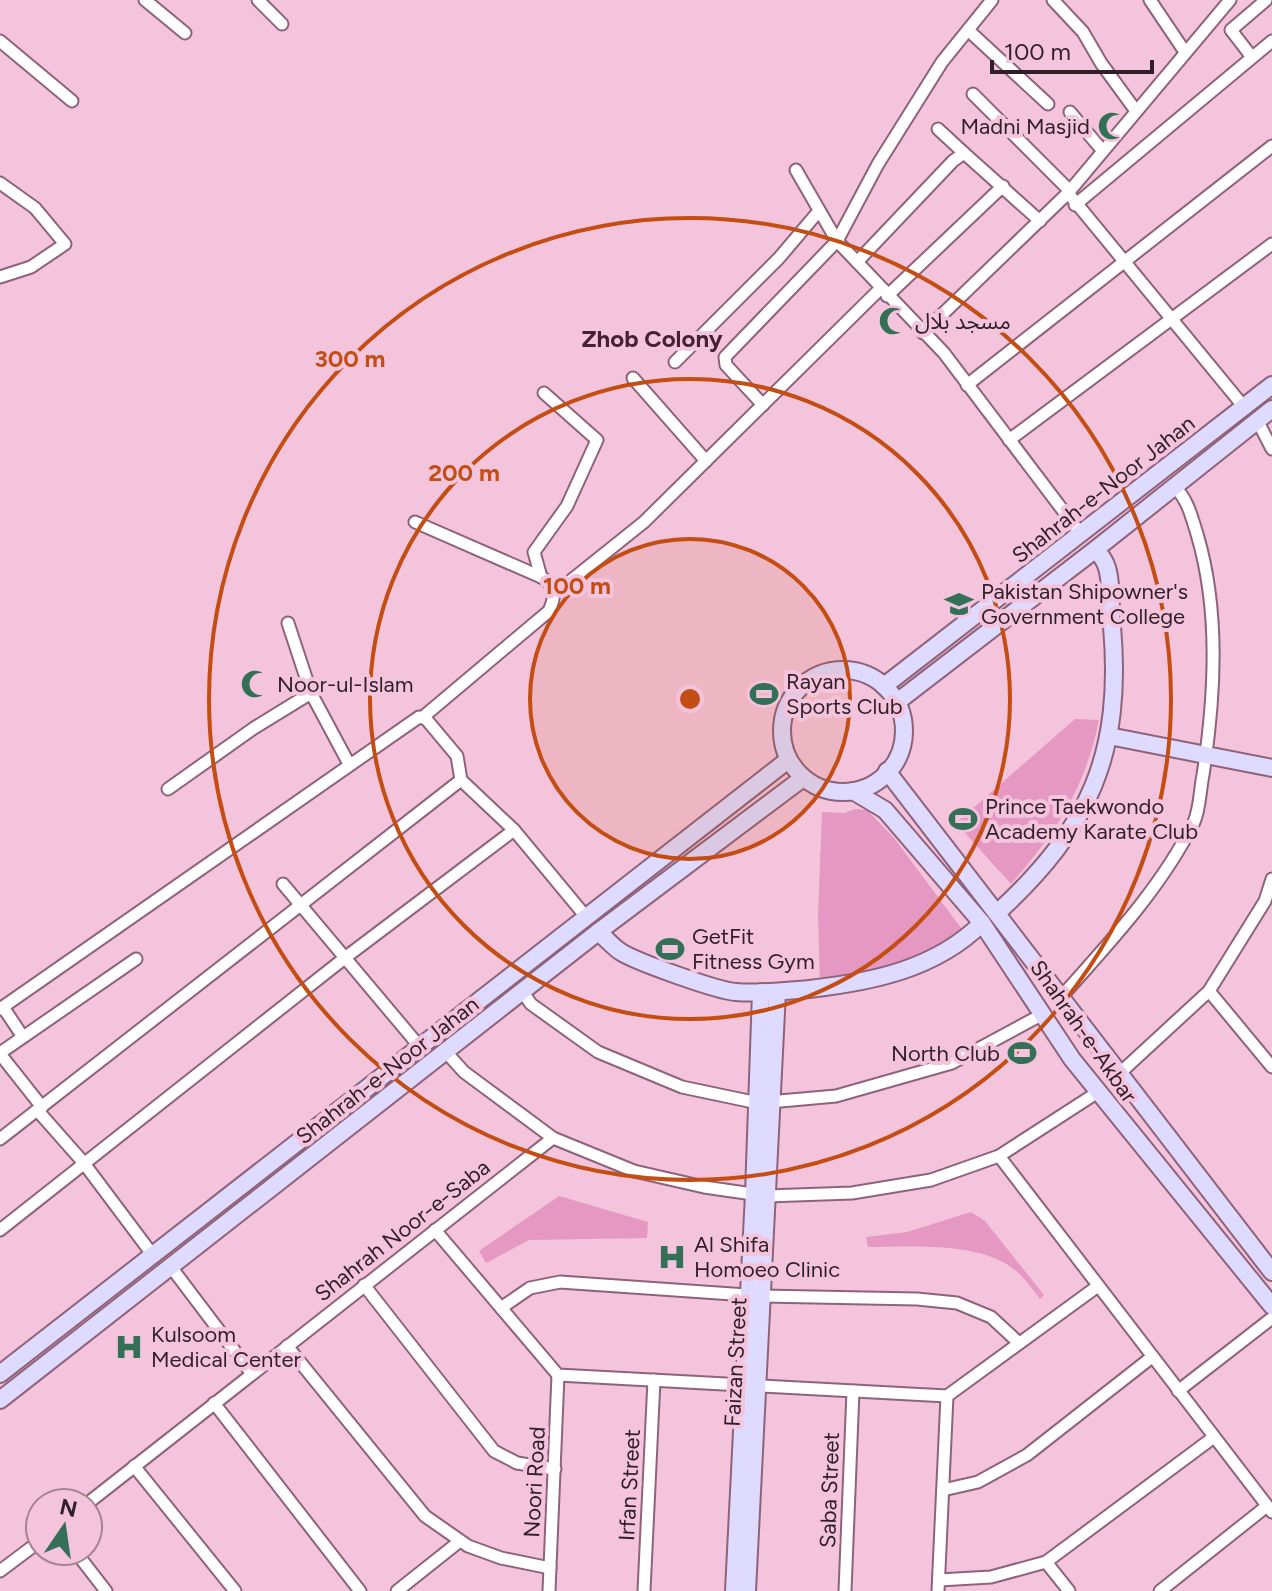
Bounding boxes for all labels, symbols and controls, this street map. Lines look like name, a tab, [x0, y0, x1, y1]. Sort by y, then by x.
scale bar	[992, 24, 1152, 74]
text: 100 m	[1004, 37, 1071, 66]
mosque icon: Madni Masjid	[1097, 111, 1127, 141]
place label: Madni Masjid	[960, 113, 1090, 140]
mosque icon: مسجد بلال	[878, 306, 908, 336]
place label: مسجد بلال	[915, 308, 1011, 335]
district label: Zhob Colony	[581, 324, 723, 353]
text: 300 m	[314, 344, 386, 373]
street label: Shahrah-e-Noor Jahan	[1007, 410, 1200, 569]
text: 200 m	[428, 458, 500, 487]
text: 100 m	[543, 571, 611, 600]
place label: Pakistan Shipowner's Government College	[981, 578, 1188, 630]
school or university icon: Pakistan Shipowner's Government College	[944, 589, 974, 619]
place label: Rayan Sports Club	[786, 668, 903, 720]
mosque icon: Noor-ul-Islam	[240, 669, 270, 699]
place label: Noor-ul-Islam	[277, 671, 413, 698]
sports icon: Rayan Sports Club	[749, 679, 779, 709]
centre of rings	[676, 685, 704, 713]
place label: Prince Taekwondo Academy Karate Club	[985, 793, 1198, 845]
sports icon: Prince Taekwondo Academy Karate Club	[948, 804, 978, 834]
place label: GetFit Fitness Gym	[692, 923, 815, 975]
sports icon: GetFit Fitness Gym	[655, 934, 685, 964]
street label: Shahrah-e-Akbar	[1024, 955, 1143, 1108]
street label: Shahrah-e-Noor Jahan	[291, 991, 484, 1150]
sports icon: North Club	[1007, 1038, 1037, 1068]
place label: North Club	[891, 1040, 1000, 1067]
street label: Shahrah Noor-e-Saba	[309, 1154, 495, 1307]
place label: Al Shifa Homoeo Clinic	[694, 1231, 840, 1283]
hospital icon: Al Shifa Homoeo Clinic	[657, 1242, 687, 1272]
street label: Faizan Street	[719, 1297, 752, 1427]
place label: Kulsoom Medical Center	[151, 1321, 301, 1373]
hospital icon: Kulsoom Medical Center	[114, 1332, 144, 1362]
street label: Noori Road	[518, 1426, 551, 1538]
street label: Irfan Street	[613, 1428, 646, 1542]
street label: Saba Street	[814, 1432, 845, 1548]
north arrow	[24, 1487, 104, 1567]
text: N	[57, 1493, 80, 1523]

